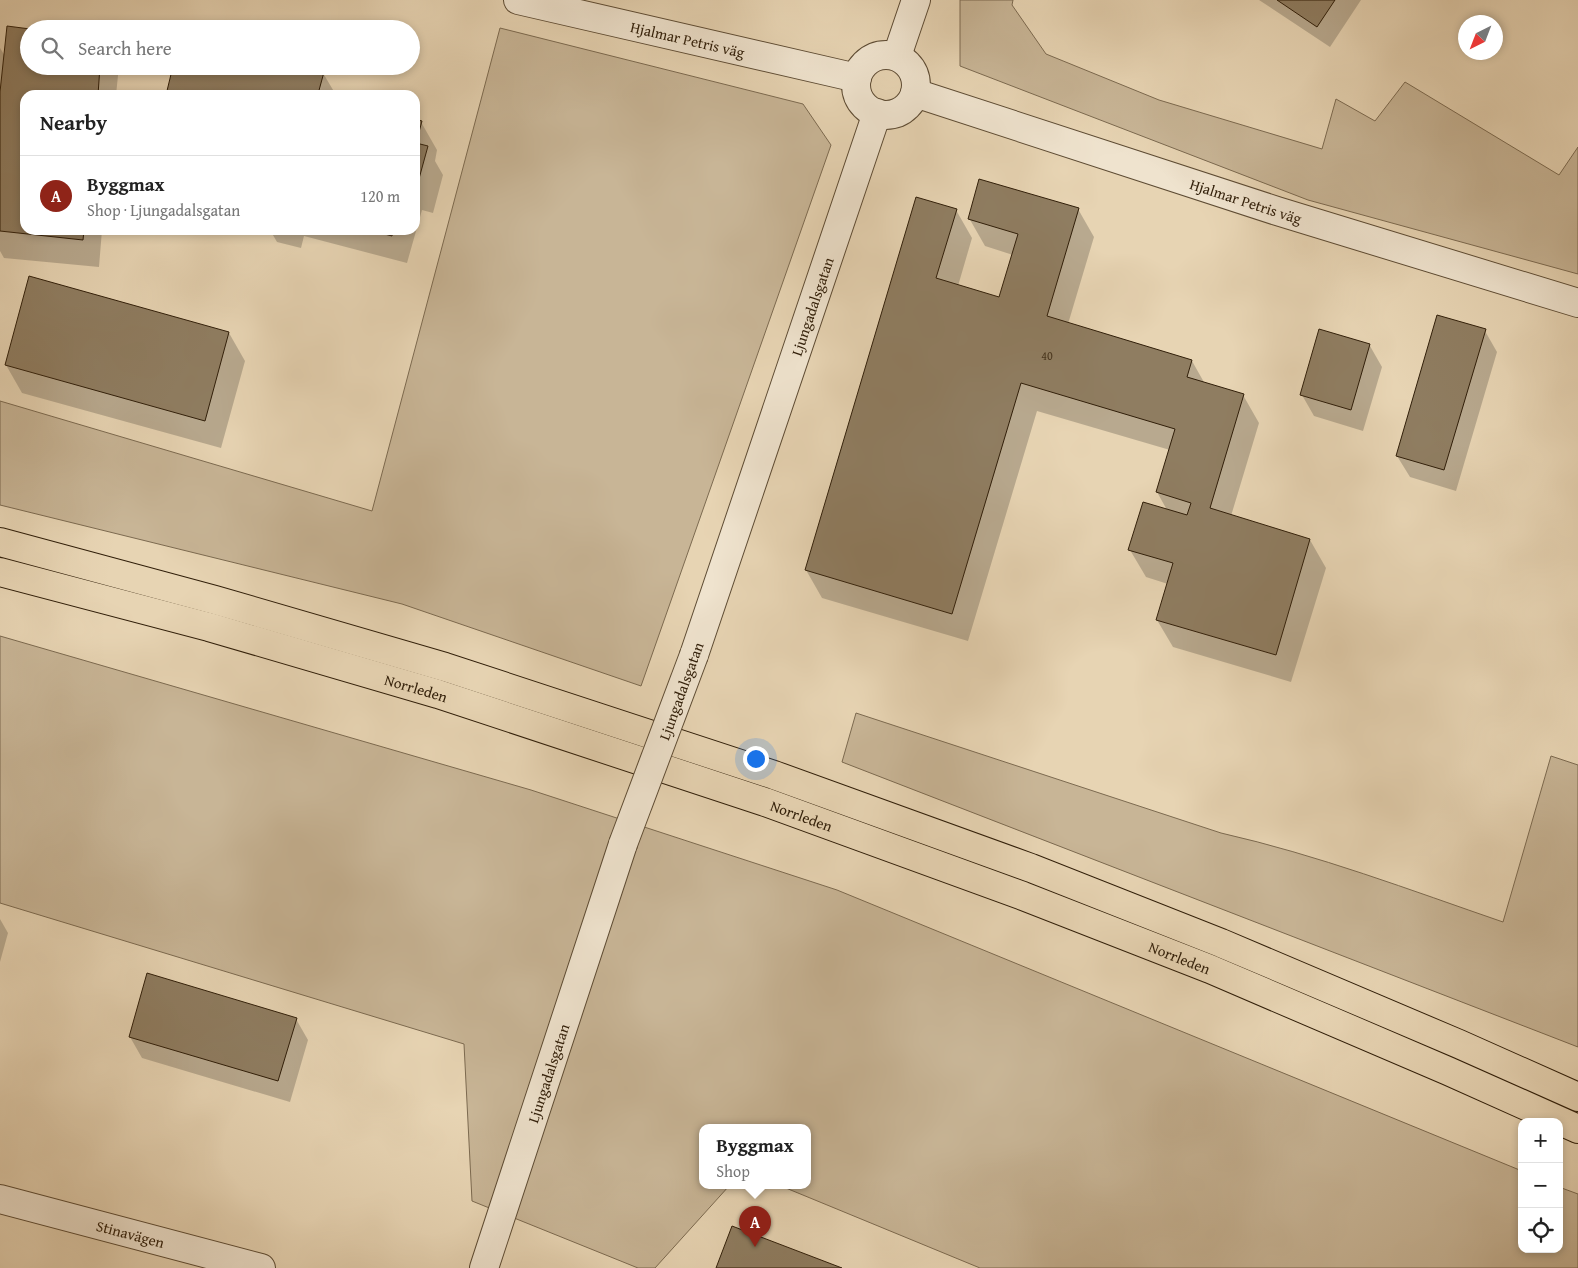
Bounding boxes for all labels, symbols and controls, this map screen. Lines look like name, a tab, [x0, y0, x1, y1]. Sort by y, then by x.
north arrow	[1458, 15, 1503, 60]
street label: Hjalmar Petris väg	[629, 16, 747, 62]
search box	[20, 20, 420, 75]
icon: search	[38, 34, 66, 62]
text: Search here	[78, 34, 172, 62]
text: Nearby	[40, 107, 107, 138]
text: Byggmax	[87, 170, 165, 198]
street label: Hjalmar Petris väg	[1187, 173, 1305, 229]
text: A	[51, 184, 61, 208]
text: 120 m	[360, 184, 400, 208]
text: Shop · Ljungadalsgatan	[87, 198, 240, 222]
street label: Ljungadalsgatan	[785, 254, 838, 359]
house number: 40	[1041, 347, 1053, 364]
street label: Ljungadalsgatan	[654, 638, 709, 743]
street label: Norrleden	[382, 668, 451, 707]
your location	[743, 746, 769, 772]
street label: Norrleden	[768, 794, 836, 836]
street label: Norrleden	[1146, 936, 1214, 979]
street label: Ljungadalsgatan	[522, 1020, 574, 1125]
map controls	[1518, 1118, 1563, 1253]
button: +	[1518, 1118, 1563, 1163]
popup	[699, 1124, 811, 1189]
text: Byggmax	[716, 1131, 794, 1159]
text: Shop	[716, 1159, 750, 1183]
button: −	[1518, 1163, 1563, 1208]
pin: A	[739, 1206, 771, 1247]
button: locate	[1518, 1208, 1563, 1253]
street label: Stinavägen	[94, 1214, 167, 1253]

